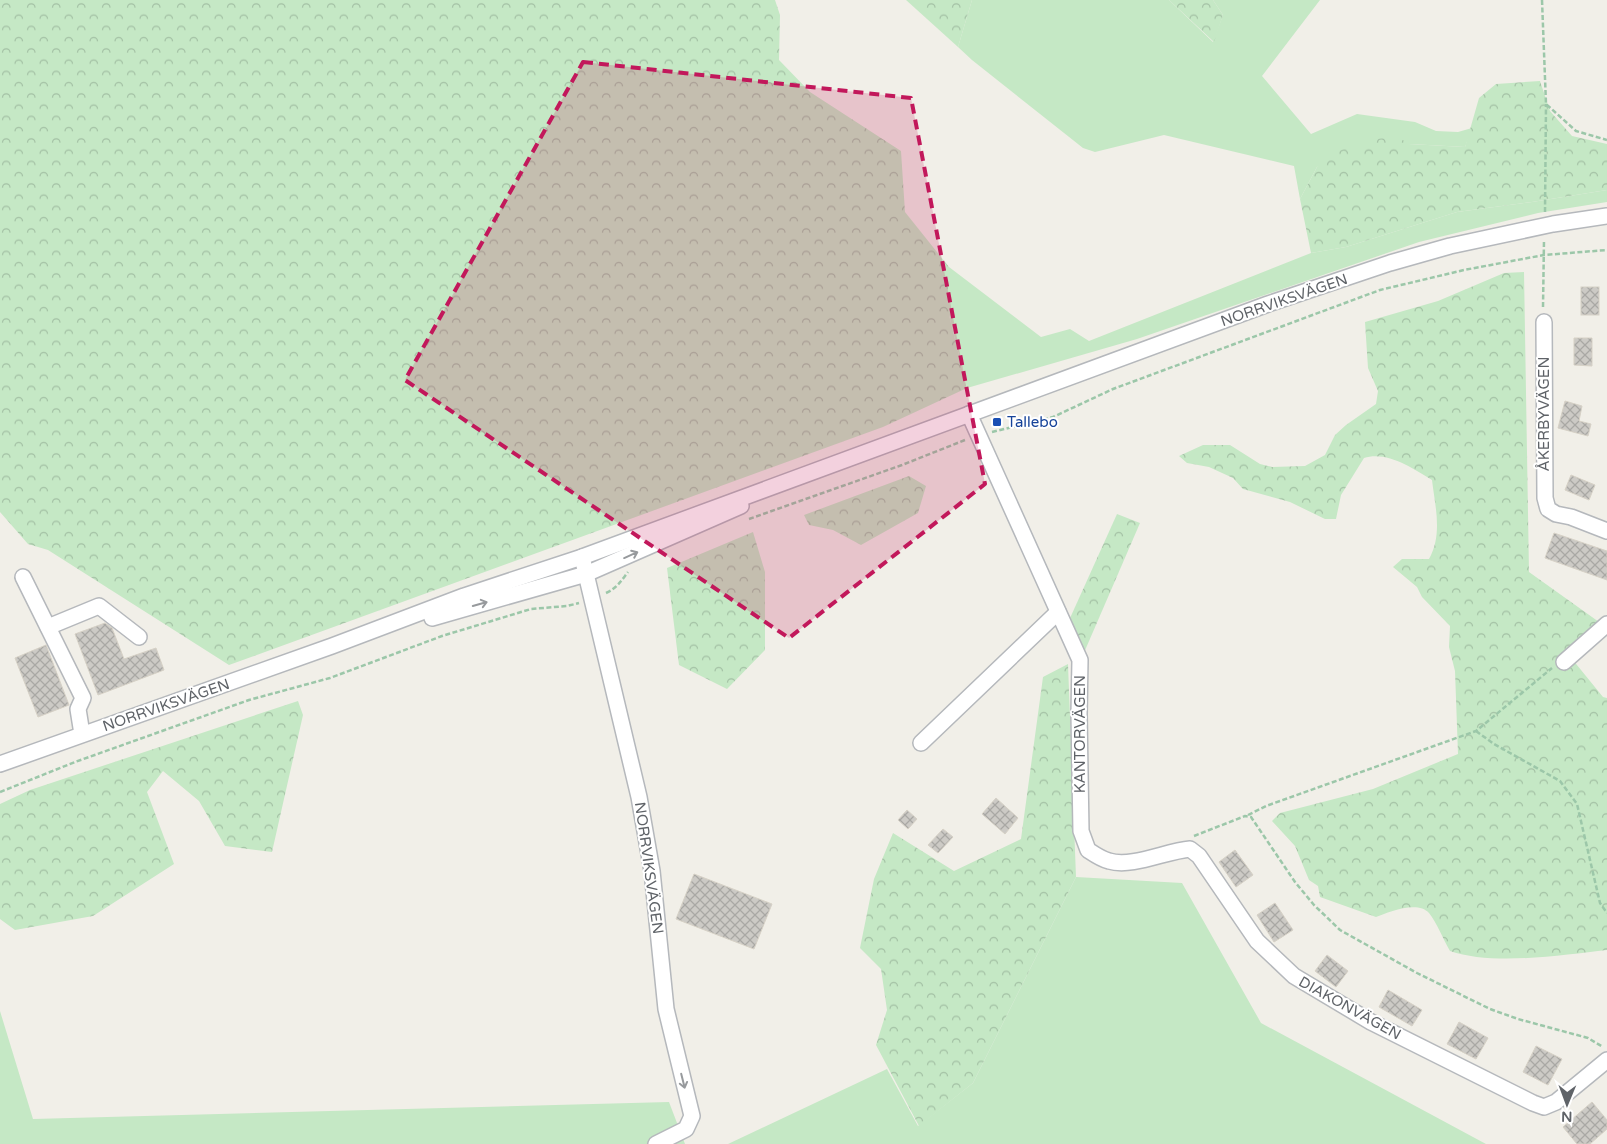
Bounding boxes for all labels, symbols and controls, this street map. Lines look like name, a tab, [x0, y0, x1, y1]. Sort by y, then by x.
street label: NORRVIKSVÄGEN	[1218, 270, 1350, 330]
street label: ÅKERBYVÄGEN	[1535, 357, 1553, 471]
place label: Tallebo	[1007, 413, 1058, 431]
marker: Tallebo	[991, 416, 1003, 428]
one-way arrow	[623, 550, 638, 560]
one-way arrow	[471, 599, 487, 609]
street label: NORRVIKSVÄGEN	[100, 675, 232, 735]
street label: KANTORVÄGEN	[1071, 675, 1089, 793]
street label: NORRVIKSVÄGEN	[631, 801, 667, 935]
street label: DIAKONVÄGEN	[1296, 972, 1404, 1044]
one-way arrow	[679, 1072, 688, 1088]
north arrow	[1542, 1079, 1592, 1129]
text: N	[1561, 1108, 1573, 1125]

